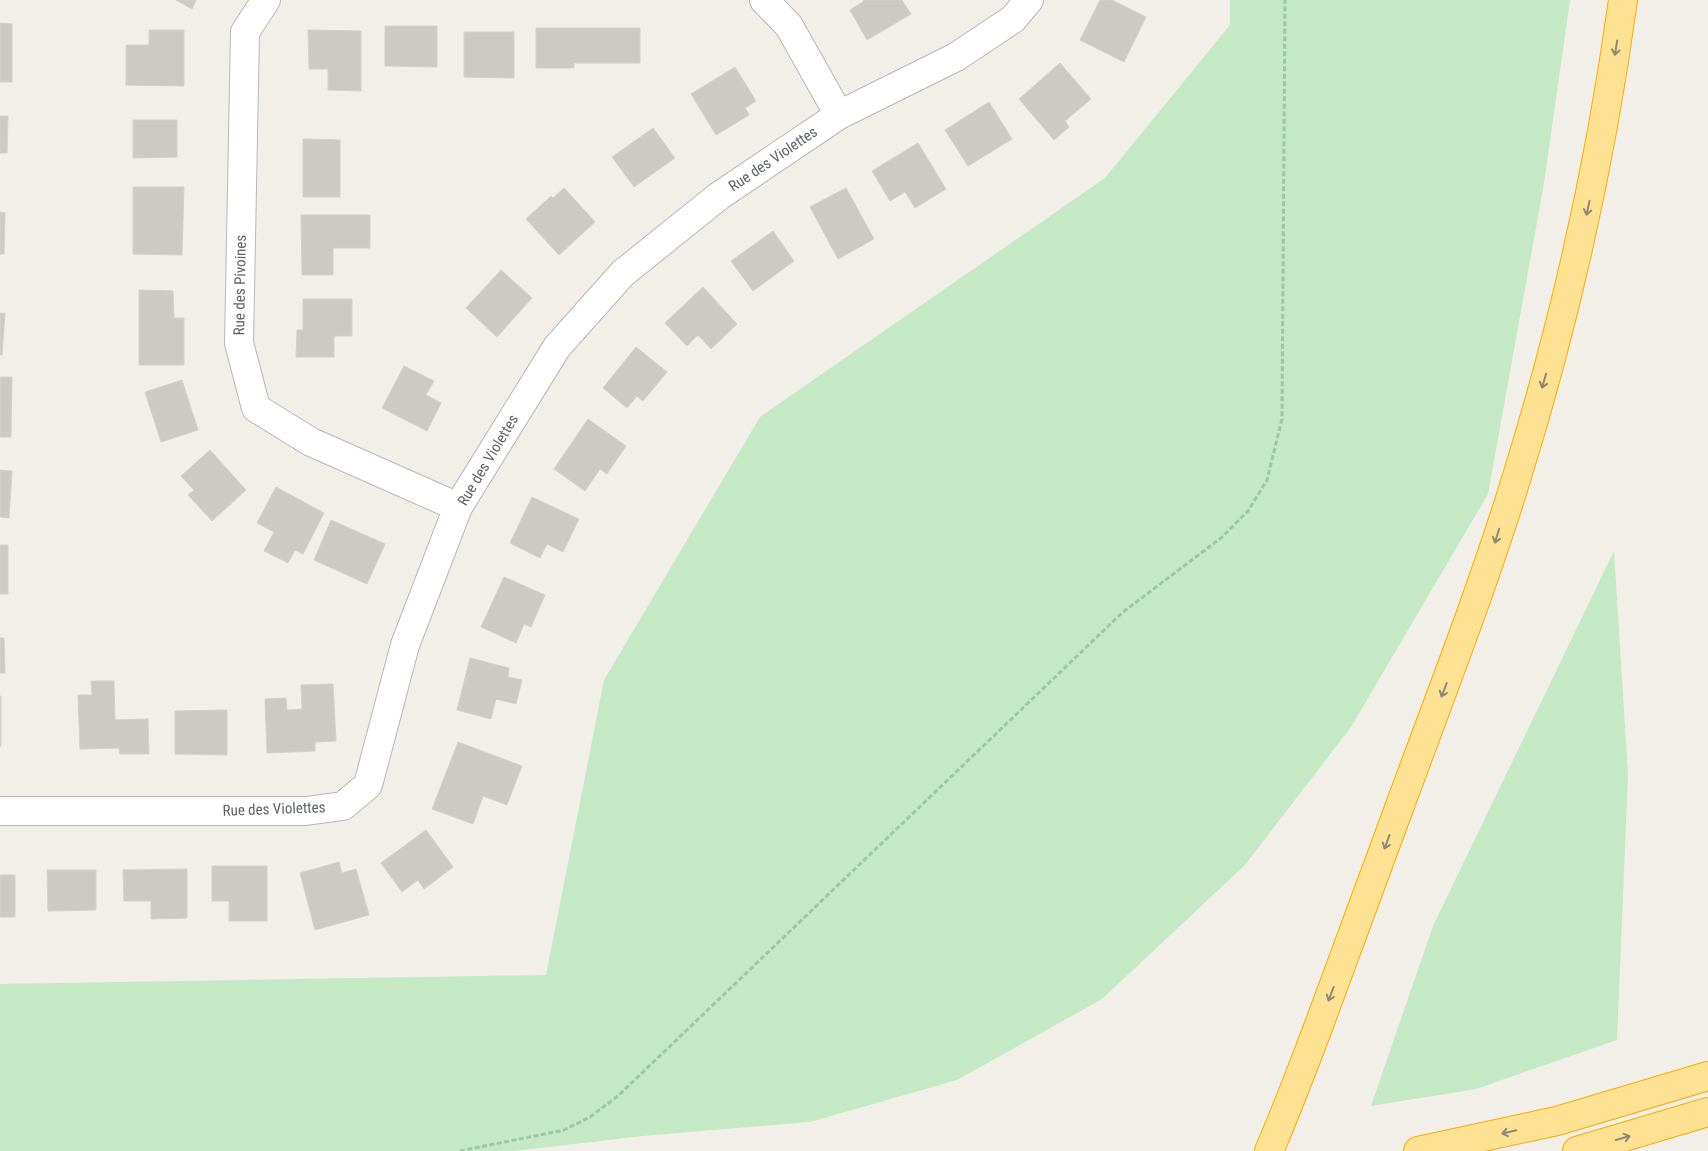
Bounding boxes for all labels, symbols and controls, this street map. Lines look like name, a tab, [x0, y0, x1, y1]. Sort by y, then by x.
one-way arrow	[1611, 40, 1621, 56]
street label: Rue des Violettes	[725, 123, 821, 195]
one-way arrow	[1583, 200, 1592, 216]
street label: Rue des Pivoines	[230, 234, 250, 335]
one-way arrow	[1539, 373, 1549, 389]
street label: Rue des Violettes	[454, 411, 522, 509]
one-way arrow	[1492, 528, 1501, 544]
one-way arrow	[1439, 682, 1448, 697]
street label: Rue des Violettes	[222, 798, 326, 820]
one-way arrow	[1382, 834, 1391, 849]
one-way arrow	[1326, 986, 1335, 1001]
one-way arrow	[1502, 1128, 1518, 1137]
one-way arrow	[1615, 1132, 1631, 1142]

